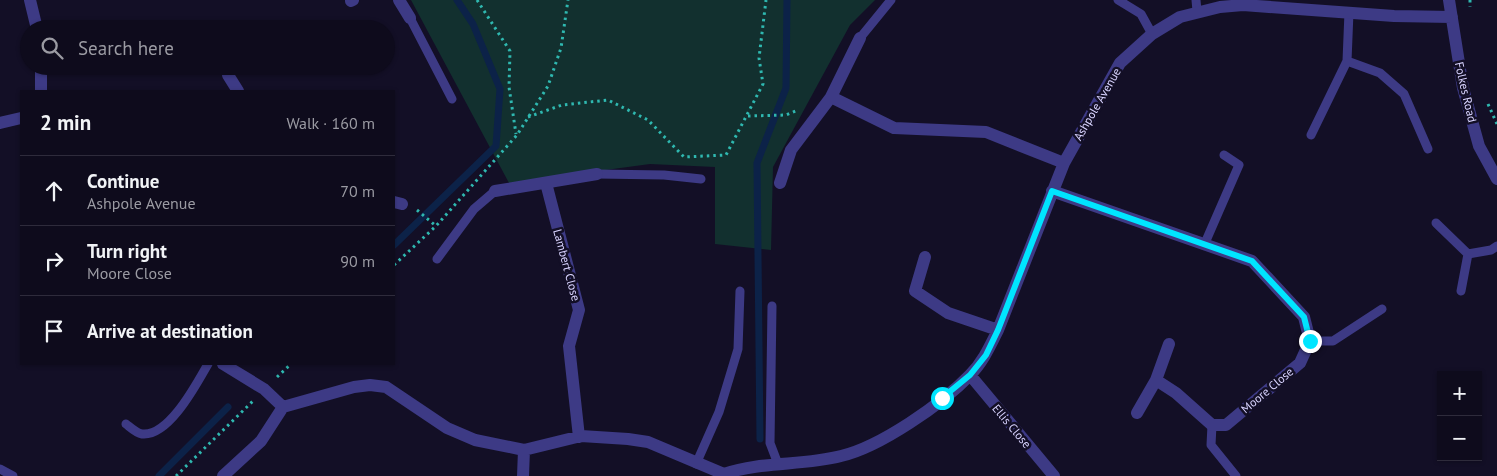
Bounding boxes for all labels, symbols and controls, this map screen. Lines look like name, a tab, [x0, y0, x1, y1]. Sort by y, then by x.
search box	[20, 20, 395, 75]
icon: search	[38, 34, 66, 62]
text: Search here	[78, 36, 174, 60]
street label: Folkes Road	[1452, 60, 1480, 124]
street label: Ashpole Avenue	[1070, 65, 1124, 143]
text: 2 min	[40, 109, 91, 136]
text: Walk · 160 m	[286, 113, 375, 133]
text: Continue	[87, 169, 159, 193]
icon: ahead	[40, 177, 68, 205]
text: 70 m	[340, 181, 375, 201]
text: Ashpole Avenue	[87, 193, 196, 213]
street label: Lambert Close	[550, 227, 584, 303]
text: Turn right	[87, 239, 167, 263]
icon: right	[40, 247, 68, 275]
text: 90 m	[340, 251, 375, 271]
text: Moore Close	[87, 263, 172, 283]
icon: arrive	[40, 317, 68, 345]
text: Arrive at destination	[87, 319, 253, 343]
route end	[1299, 330, 1322, 353]
street label: Moore Close	[1238, 364, 1296, 416]
map controls	[1437, 371, 1482, 461]
button: +	[1437, 371, 1482, 416]
route start	[931, 387, 954, 410]
street label: Ellis Close	[989, 401, 1035, 451]
button: −	[1437, 416, 1482, 461]

